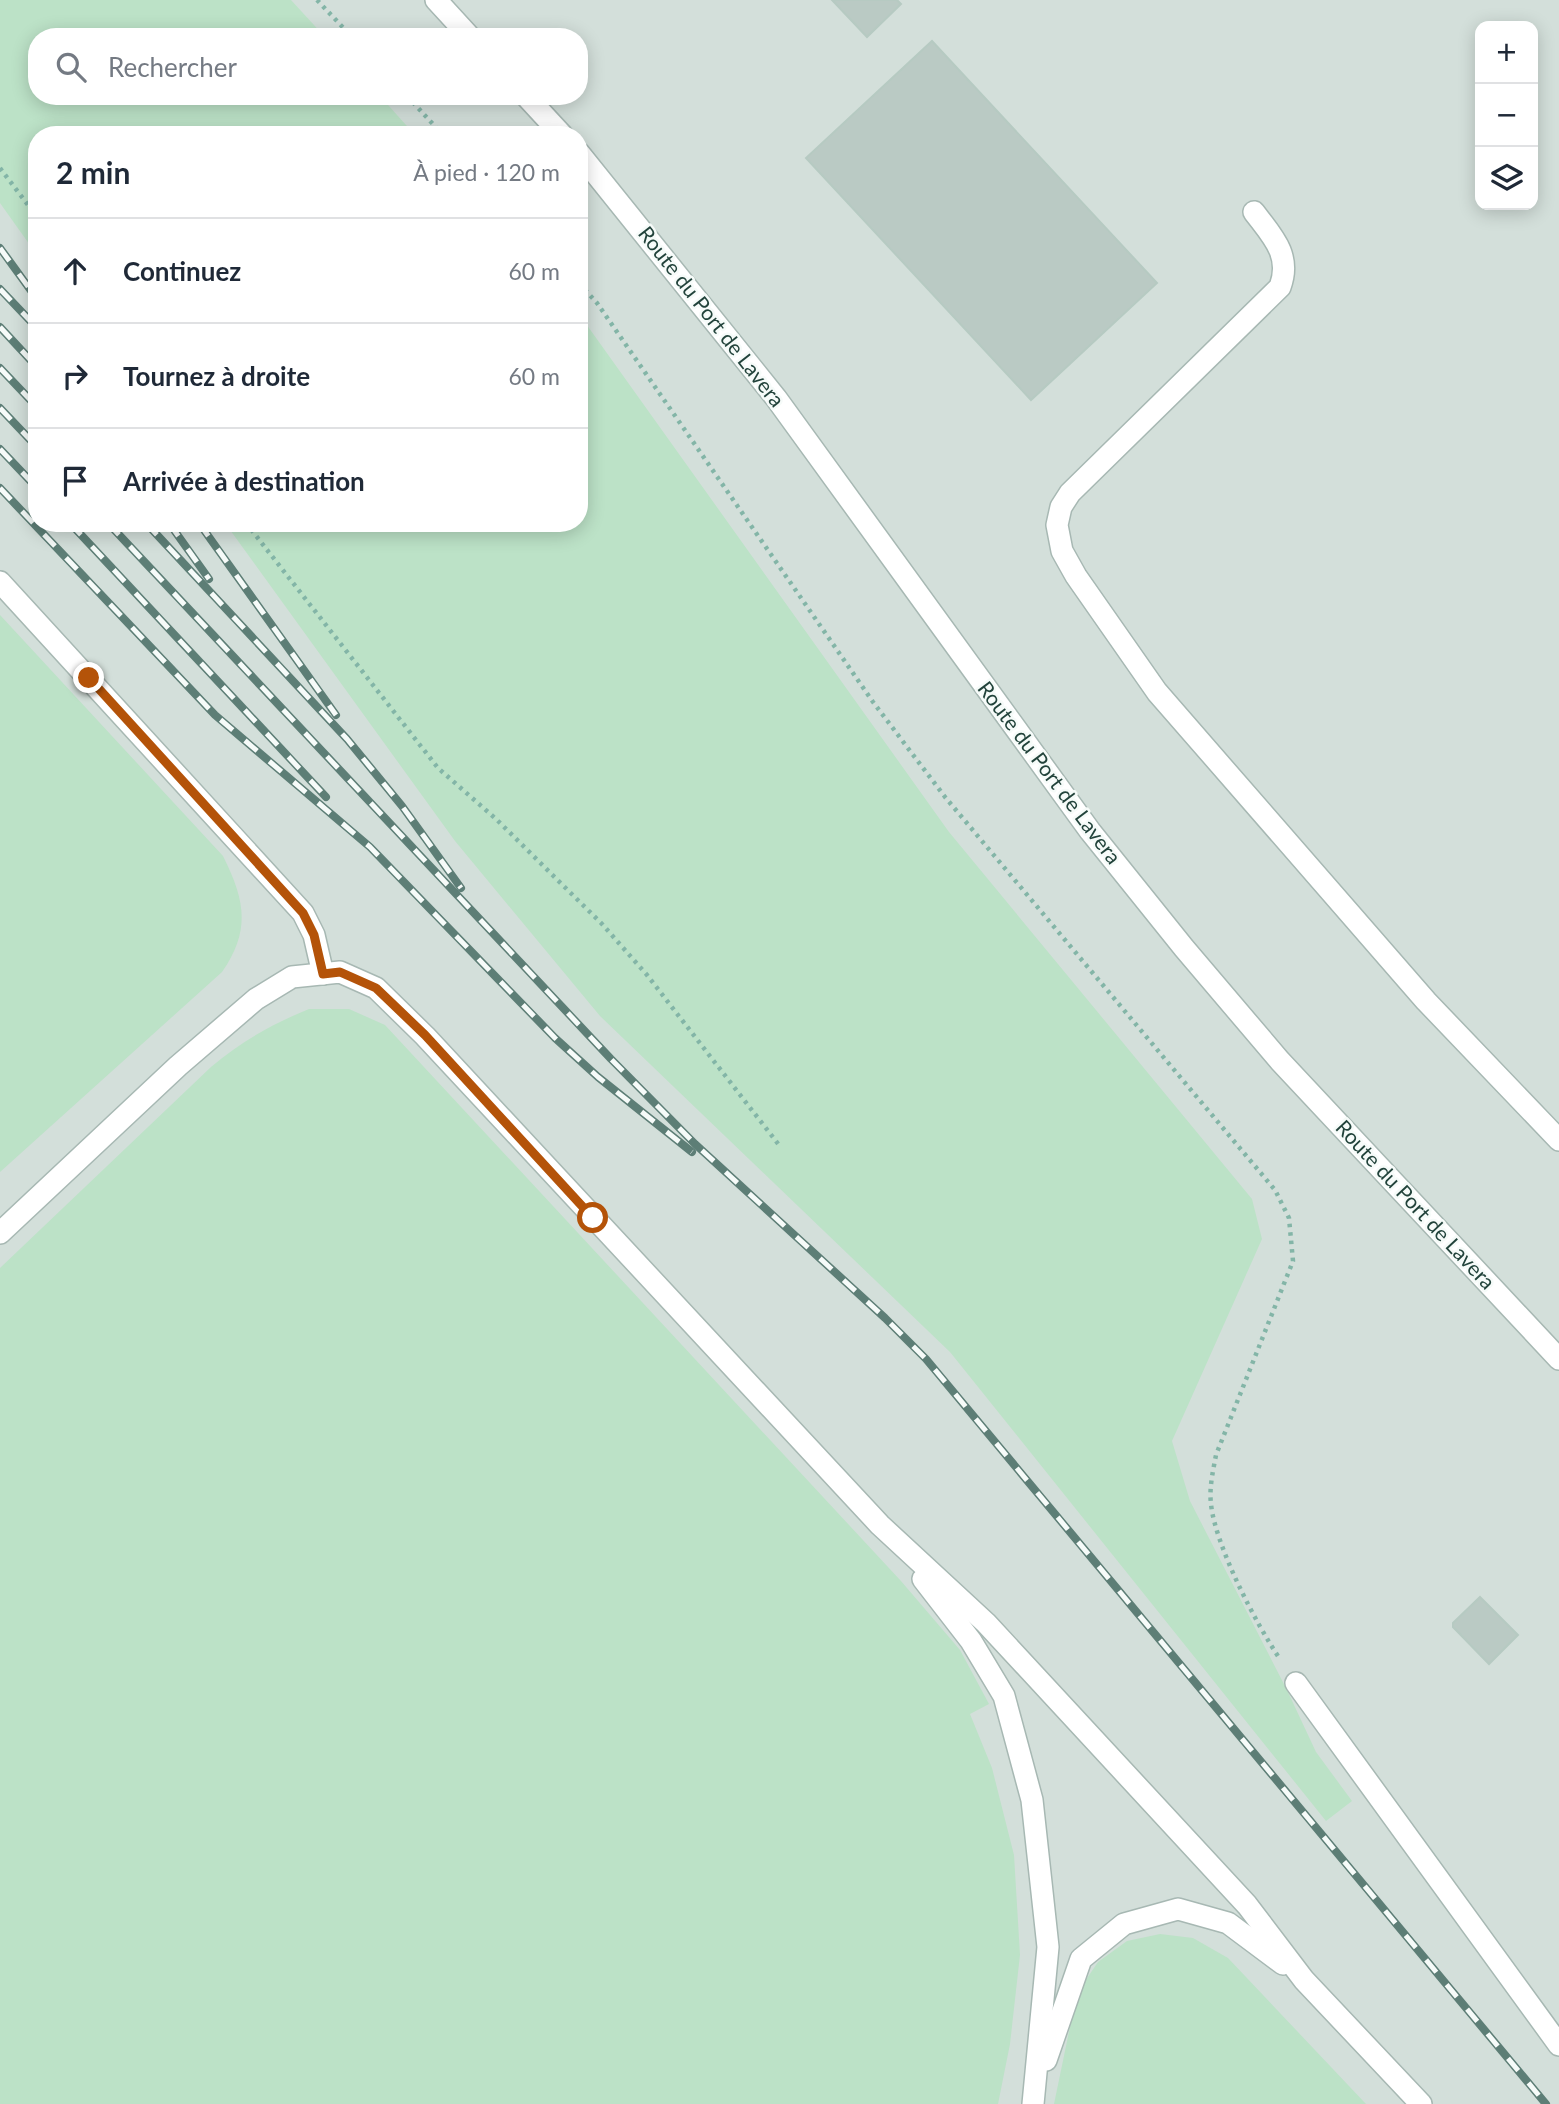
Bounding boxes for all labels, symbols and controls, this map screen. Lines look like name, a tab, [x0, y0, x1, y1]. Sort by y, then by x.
map controls	[1475, 21, 1538, 210]
button: +	[1475, 21, 1538, 84]
search box	[28, 28, 588, 105]
icon: search	[52, 48, 90, 86]
text: Rechercher	[108, 51, 237, 83]
button: −	[1475, 84, 1538, 147]
button: layers	[1475, 147, 1538, 210]
text: 2 min	[56, 154, 130, 190]
text: À pied · 120 m	[413, 158, 560, 186]
street label: Route du Port de Lavera	[634, 221, 790, 411]
icon: ahead	[56, 252, 94, 290]
text: Continuez	[123, 255, 241, 287]
text: 60 m	[509, 257, 560, 285]
icon: right	[56, 357, 94, 395]
text: Tournez à droite	[123, 360, 310, 392]
text: 60 m	[509, 362, 560, 390]
icon: arrive	[56, 462, 94, 500]
text: Arrivée à destination	[123, 465, 365, 497]
route end	[73, 662, 104, 693]
street label: Route du Port de Lavera	[973, 676, 1127, 868]
street label: Route du Port de Lavera	[1331, 1114, 1501, 1294]
route start	[577, 1202, 608, 1233]

